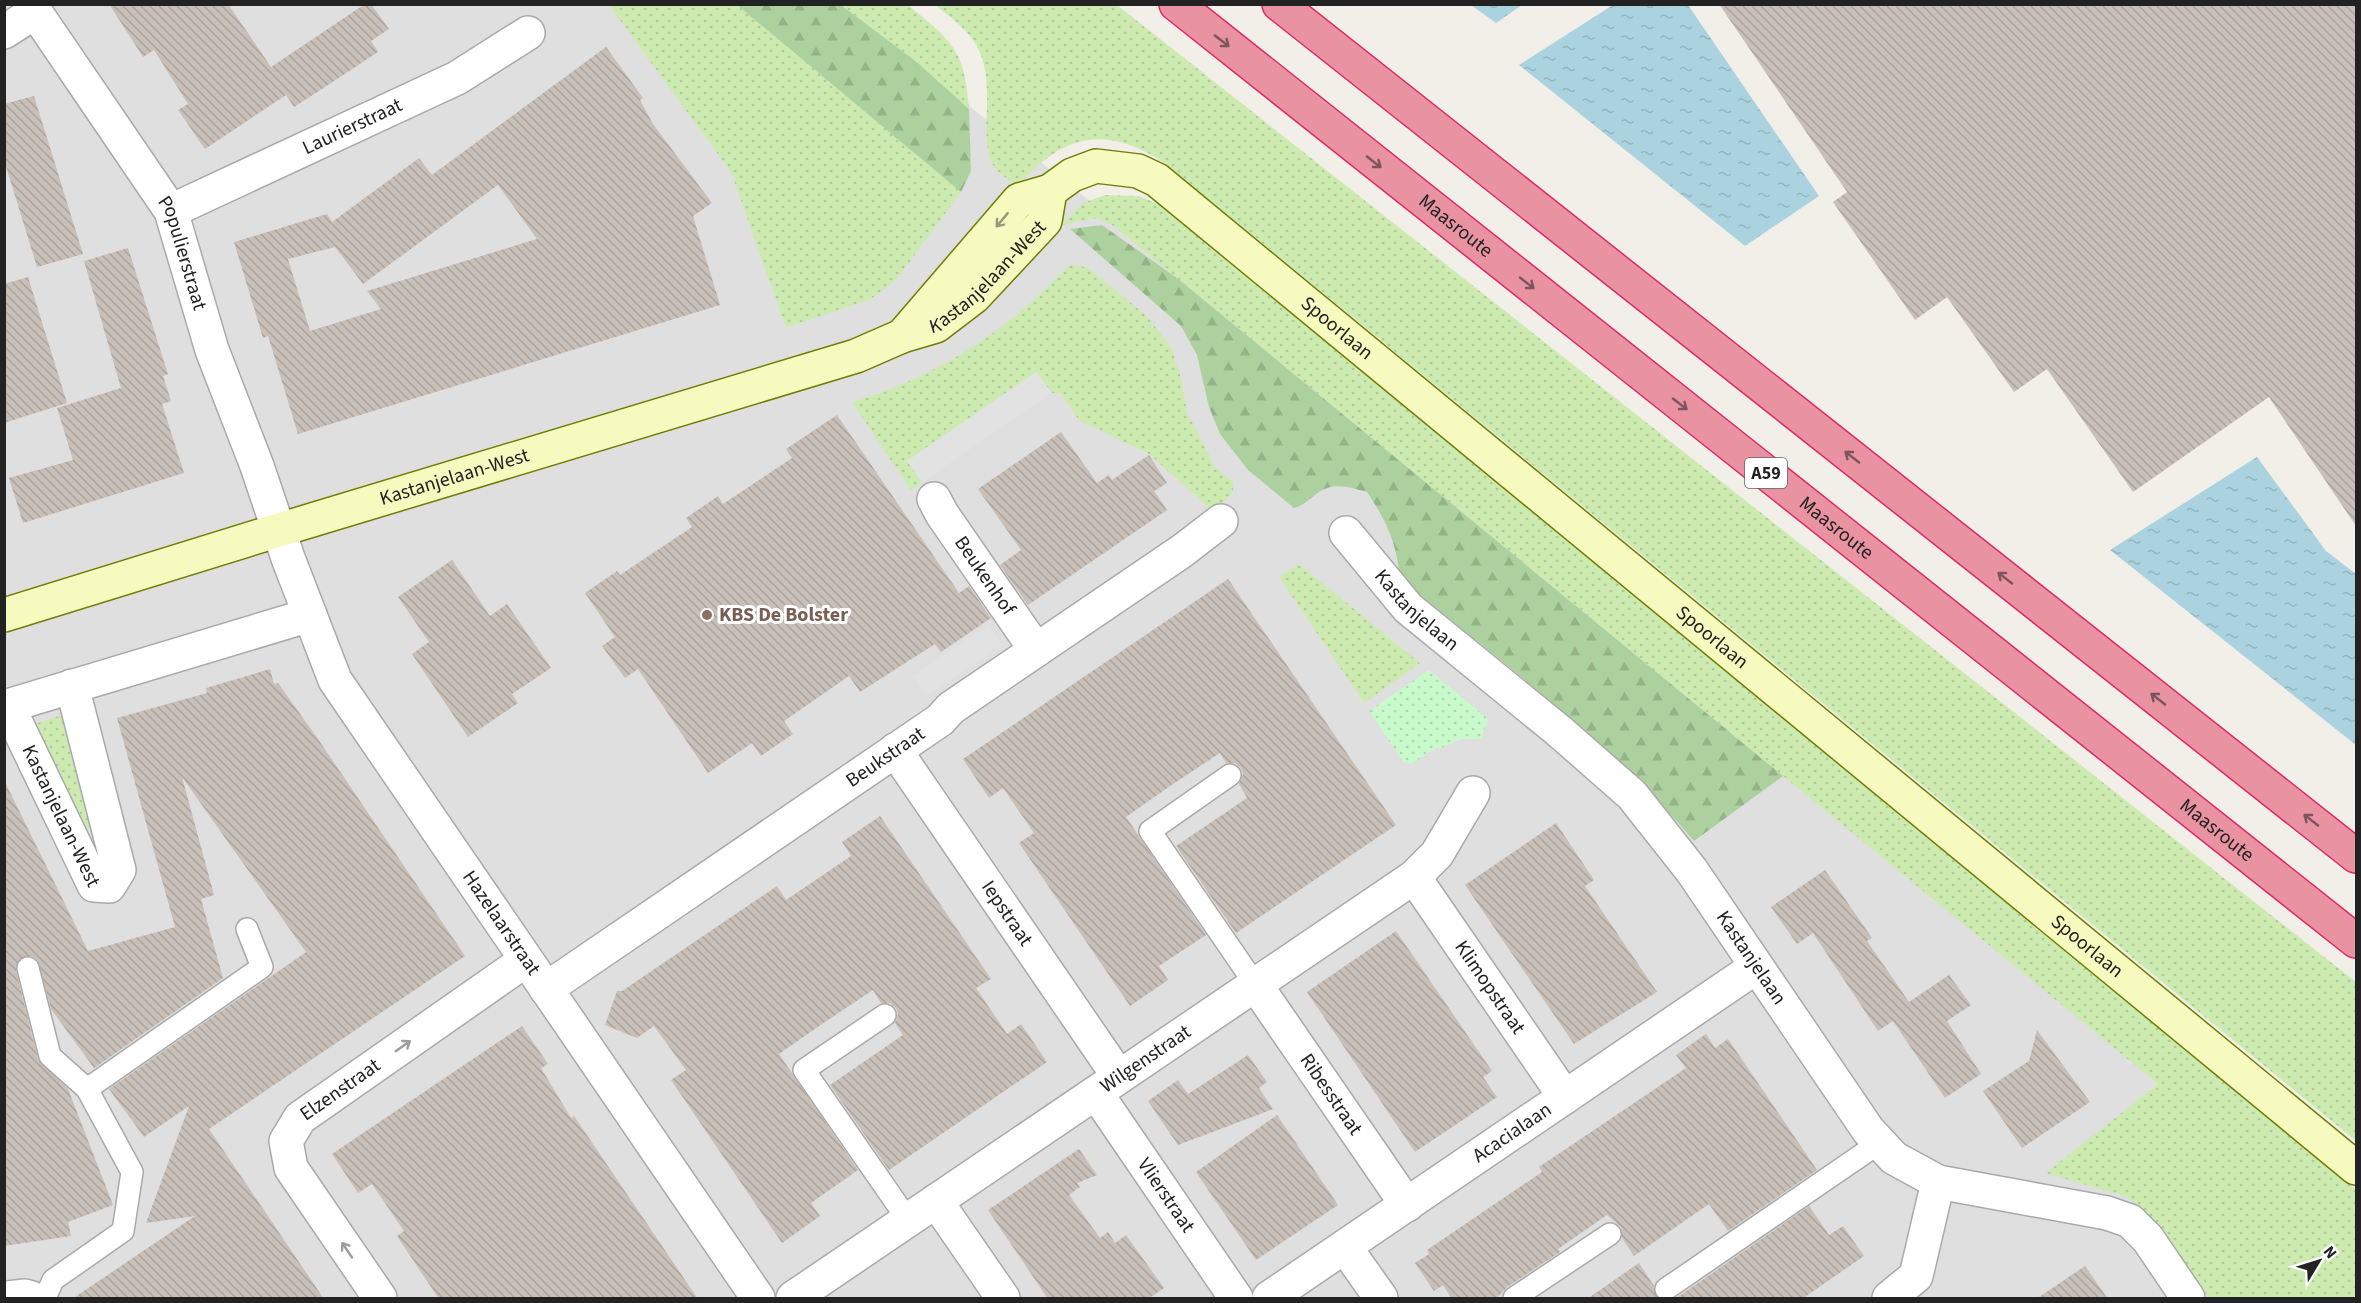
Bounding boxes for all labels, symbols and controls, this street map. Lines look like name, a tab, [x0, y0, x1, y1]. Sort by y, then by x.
one-way arrow	[1214, 34, 1230, 47]
street label: Laurierstraat	[298, 91, 407, 162]
one-way arrow	[1366, 156, 1382, 169]
street label: Maasroute	[1412, 188, 1499, 264]
street label: Populierstraat	[151, 190, 214, 314]
one-way arrow	[995, 212, 1009, 227]
street label: Kastanjelaan-West	[926, 214, 1053, 341]
one-way arrow	[1519, 277, 1535, 290]
street label: Spoorlaan	[1295, 290, 1379, 367]
one-way arrow	[1672, 398, 1688, 411]
street label: Kastanjelaan-West	[376, 441, 533, 513]
one-way arrow	[1844, 451, 1860, 464]
road number: A59	[1745, 458, 1787, 488]
street label: Maasroute	[1793, 490, 1879, 567]
street label: Beukenhof	[947, 531, 1023, 622]
street label: Kastanjelaan	[1368, 563, 1465, 658]
one-way arrow	[1997, 572, 2013, 585]
street label: Spoorlaan	[1670, 599, 1754, 676]
place label: KBS De Bolster	[719, 601, 848, 629]
marker: KBS De Bolster	[700, 608, 714, 622]
one-way arrow	[2150, 693, 2166, 706]
street label: Beukstraat	[840, 720, 931, 794]
street label: Kastanjelaan-West	[15, 740, 107, 892]
street label: Maasroute	[2174, 792, 2260, 869]
one-way arrow	[2303, 813, 2319, 826]
street label: Hazelaarstraat	[455, 865, 547, 981]
street label: Iepstraat	[974, 875, 1040, 952]
street label: Kastanjelaan	[1709, 905, 1793, 1010]
street label: Spoorlaan	[2045, 908, 2129, 985]
street label: Klimopstraat	[1448, 935, 1532, 1040]
street label: Wilgenstraat	[1095, 1018, 1197, 1100]
one-way arrow	[394, 1040, 410, 1052]
street label: Ribesstraat	[1293, 1048, 1369, 1141]
street label: Elzenstraat	[294, 1052, 386, 1128]
street label: Acacialaan	[1467, 1096, 1557, 1170]
street label: Vlierstraat	[1130, 1152, 1202, 1239]
north arrow	[2289, 1231, 2349, 1291]
text: N	[2318, 1241, 2342, 1263]
one-way arrow	[341, 1243, 353, 1259]

